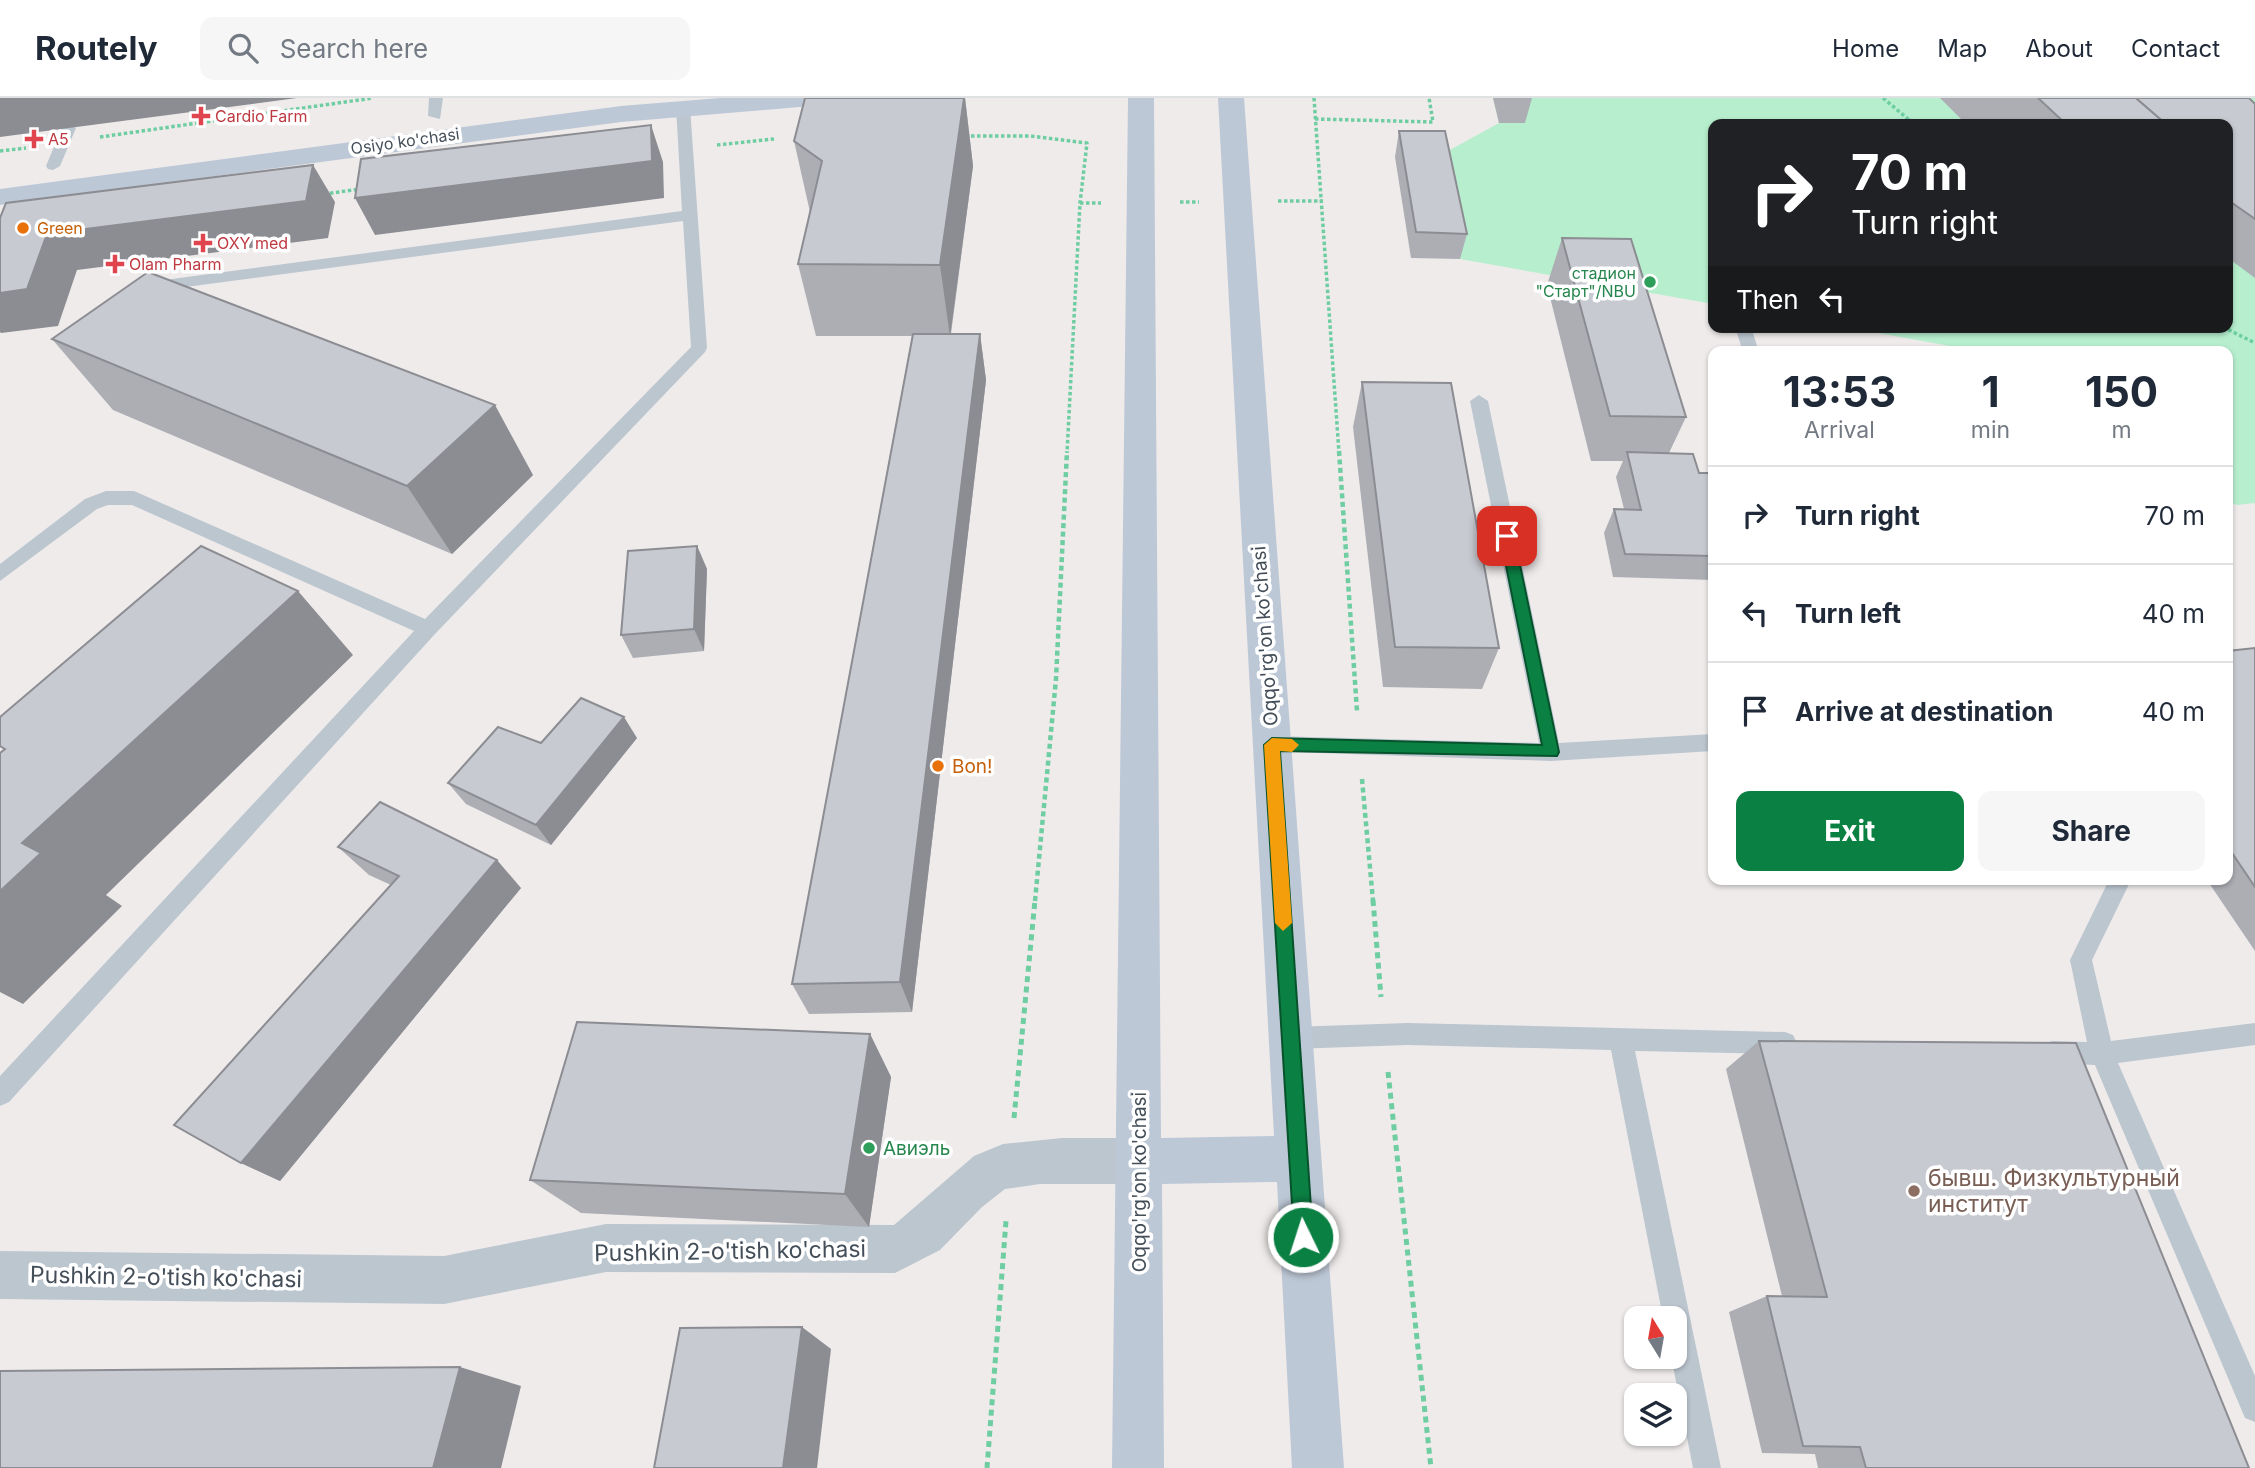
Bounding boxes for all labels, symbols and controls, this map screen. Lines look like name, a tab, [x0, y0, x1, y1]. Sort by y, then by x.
search box	[200, 17, 690, 80]
text: Routely	[35, 28, 158, 68]
icon: search	[224, 29, 262, 67]
text: Search here	[280, 33, 428, 64]
text: Home	[1832, 34, 1899, 63]
text: Map	[1937, 34, 1987, 63]
text: About	[2025, 34, 2093, 63]
text: Contact	[2131, 34, 2220, 63]
place label: Cardio Farm	[215, 106, 308, 126]
marker: Cardio Farm	[193, 108, 209, 124]
street label: Osiyo ko'chasi	[349, 123, 461, 159]
place label: A5	[48, 129, 69, 149]
marker: A5	[26, 131, 42, 147]
text: 70 m	[1851, 143, 1968, 202]
icon: right	[1736, 147, 1827, 238]
text: Turn right	[1851, 203, 1998, 242]
place label: Green	[37, 218, 83, 238]
marker: Green	[15, 220, 31, 236]
place label: OXY med	[217, 233, 288, 253]
marker: OXY med	[195, 235, 211, 251]
place label: Olam Pharm	[129, 254, 222, 274]
marker: Olam Pharm	[107, 256, 123, 272]
place label: стадион "Старт"/NBU	[1536, 263, 1636, 301]
marker: стадион "Старт"/NBU	[1642, 274, 1658, 290]
icon: left	[1813, 280, 1851, 318]
text: Then	[1736, 284, 1799, 315]
text: 13:53	[1783, 366, 1896, 417]
text: 1	[1981, 366, 2000, 417]
text: 150	[2085, 366, 2158, 417]
text: Arrival	[1804, 416, 1875, 444]
text: min	[1971, 416, 2010, 444]
text: m	[2111, 416, 2132, 444]
icon: right	[1736, 496, 1774, 534]
text: Turn right	[1795, 500, 1920, 531]
text: 70 m	[2144, 500, 2205, 531]
pin	[1477, 506, 1537, 566]
icon: arrive	[1488, 517, 1526, 555]
street label: Oqqo'rg'on ko'chasi	[1247, 545, 1283, 727]
icon: left	[1736, 594, 1774, 632]
text: Turn left	[1795, 598, 1901, 629]
text: 40 m	[2142, 598, 2205, 629]
icon: arrive	[1736, 692, 1774, 730]
text: Arrive at destination	[1795, 696, 2054, 727]
text: 40 m	[2142, 696, 2205, 727]
place label: Bon!	[952, 755, 993, 778]
marker: Bon!	[930, 758, 946, 774]
button: Exit	[1736, 791, 1964, 871]
button: Share	[1978, 791, 2205, 871]
street label: Oqqo'rg'on ko'chasi	[1128, 1092, 1151, 1272]
place label: Авиэль	[883, 1137, 950, 1160]
marker: Авиэль	[861, 1140, 877, 1156]
place label: бывш. Физкультурный институт	[1928, 1164, 2180, 1218]
marker: бывш. Физкультурный институт	[1906, 1183, 1922, 1199]
position arrow	[1266, 1200, 1340, 1274]
street label: Pushkin 2-o'tish ko'chasi	[594, 1235, 866, 1267]
street label: Pushkin 2-o'tish ko'chasi	[30, 1261, 302, 1293]
north arrow	[1624, 1306, 1687, 1368]
map controls	[1624, 1306, 1687, 1446]
button: layers	[1624, 1383, 1687, 1446]

